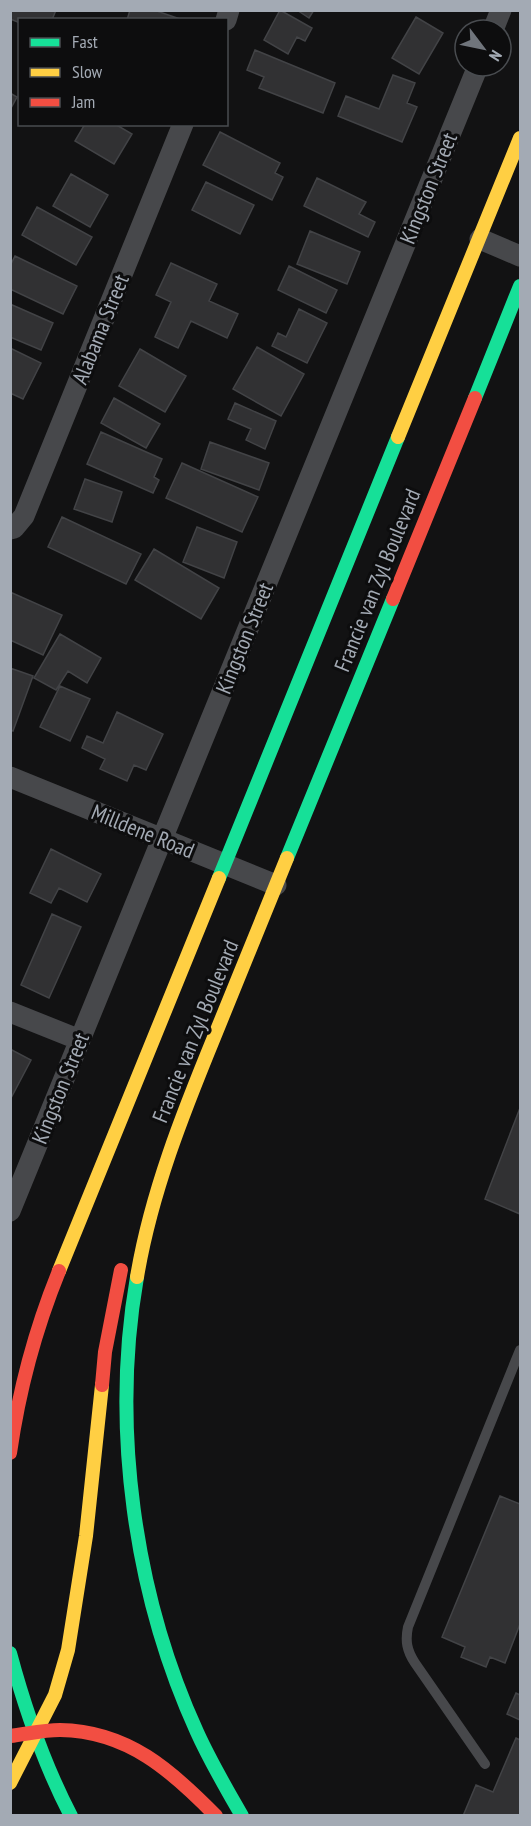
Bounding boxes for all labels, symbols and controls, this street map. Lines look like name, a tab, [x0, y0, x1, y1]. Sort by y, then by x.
legend	[18, 18, 228, 126]
north arrow	[453, 18, 513, 78]
text: Fast	[72, 30, 98, 53]
text: N	[485, 47, 506, 65]
text: Slow	[72, 60, 103, 83]
text: Jam	[71, 90, 95, 113]
street label: Kingston Street	[393, 128, 463, 248]
street label: Alabama Street	[65, 270, 135, 388]
street label: Francie van Zyl Boulevard	[328, 485, 426, 675]
street label: Kingston Street	[209, 578, 279, 698]
street label: Milldene Road	[87, 798, 199, 864]
street label: Francie van Zyl Boulevard	[146, 936, 244, 1126]
street label: Kingston Street	[25, 1028, 95, 1148]

